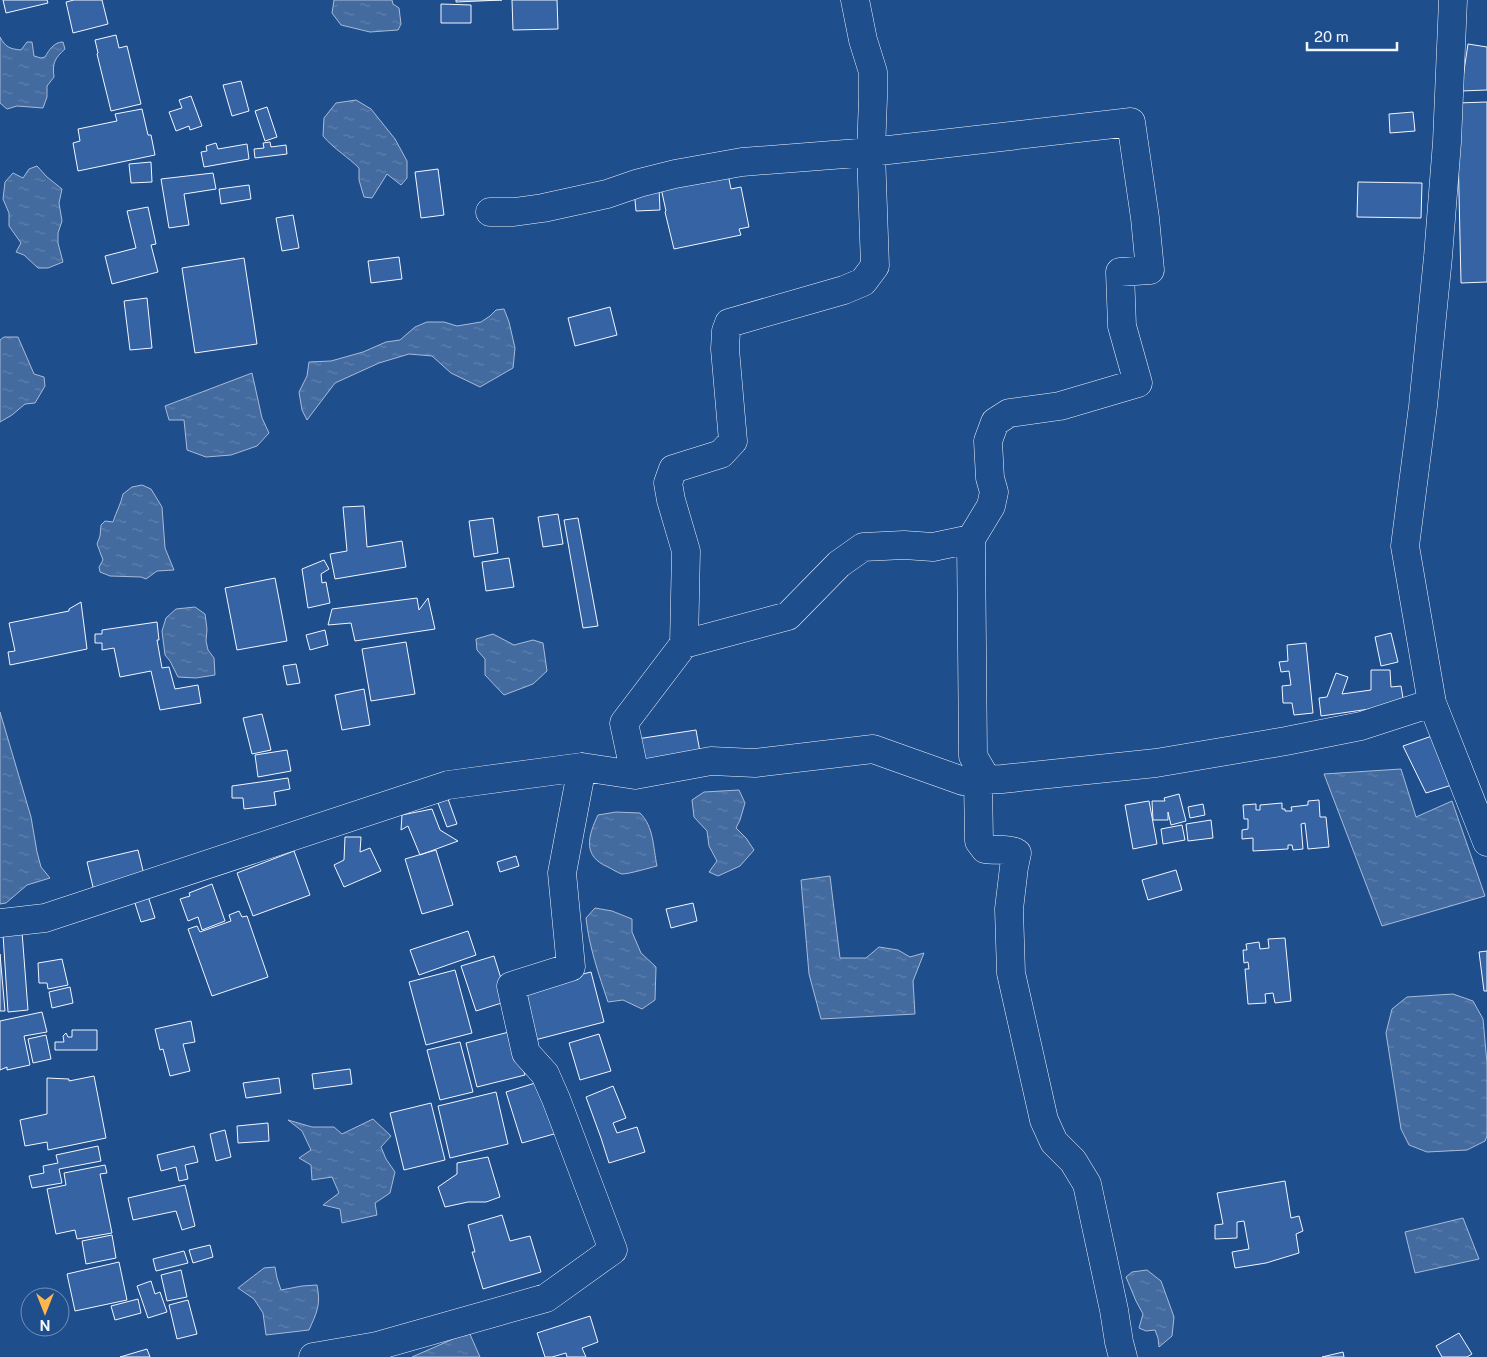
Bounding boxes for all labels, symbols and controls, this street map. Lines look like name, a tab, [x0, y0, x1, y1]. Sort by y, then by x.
scale bar	[1307, 20, 1397, 52]
text: 20 m	[1314, 28, 1349, 45]
north arrow	[20, 1287, 70, 1337]
text: N	[40, 1317, 50, 1333]

